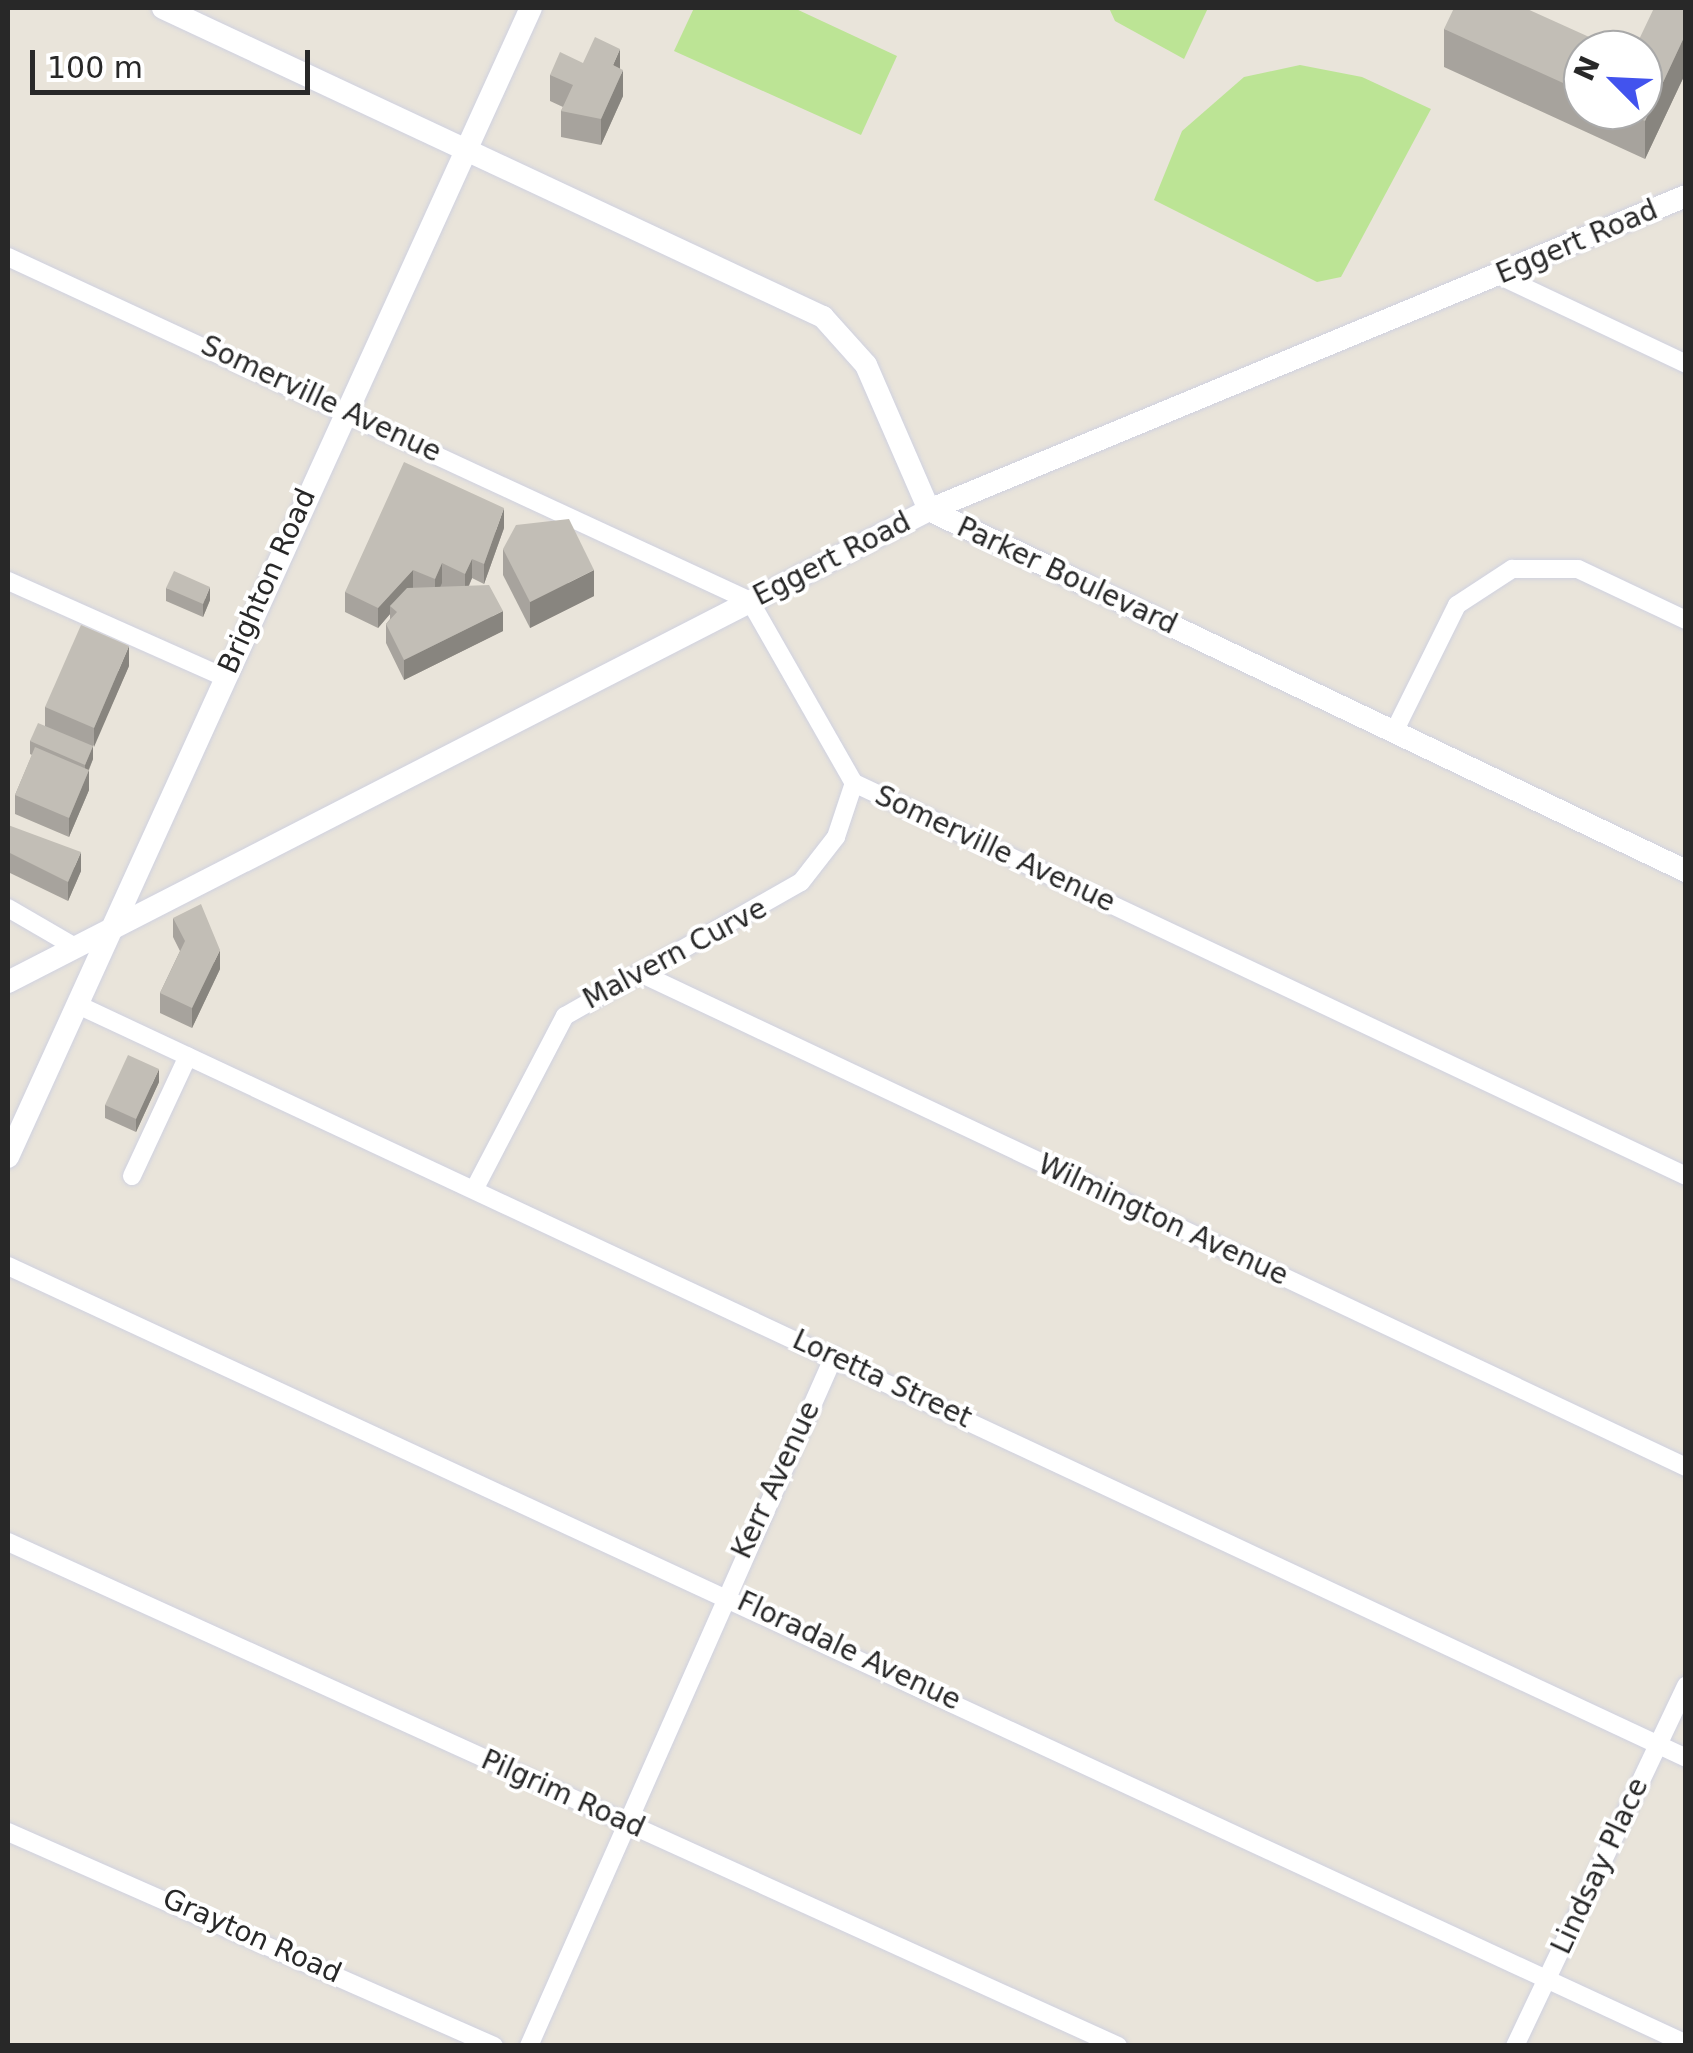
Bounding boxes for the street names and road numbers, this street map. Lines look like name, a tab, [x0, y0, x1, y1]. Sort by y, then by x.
street label: Eggert Road	[1491, 193, 1663, 291]
street label: Somerville Avenue	[196, 329, 446, 469]
street label: Brighton Road	[211, 483, 323, 679]
street label: Eggert Road	[748, 505, 916, 613]
street label: Parker Boulevard	[952, 510, 1182, 642]
street label: Somerville Avenue	[870, 779, 1120, 919]
street label: Malvern Curve	[577, 891, 773, 1017]
street label: Wilmington Avenue	[1033, 1147, 1293, 1293]
street label: Loretta Street	[787, 1323, 977, 1435]
street label: Kerr Avenue	[725, 1396, 827, 1564]
street label: Floradale Avenue	[732, 1585, 966, 1717]
street label: Pilgrim Road	[476, 1743, 650, 1845]
street label: Lindsay Place	[1545, 1773, 1655, 1959]
street label: Grayton Road	[157, 1882, 347, 1990]

